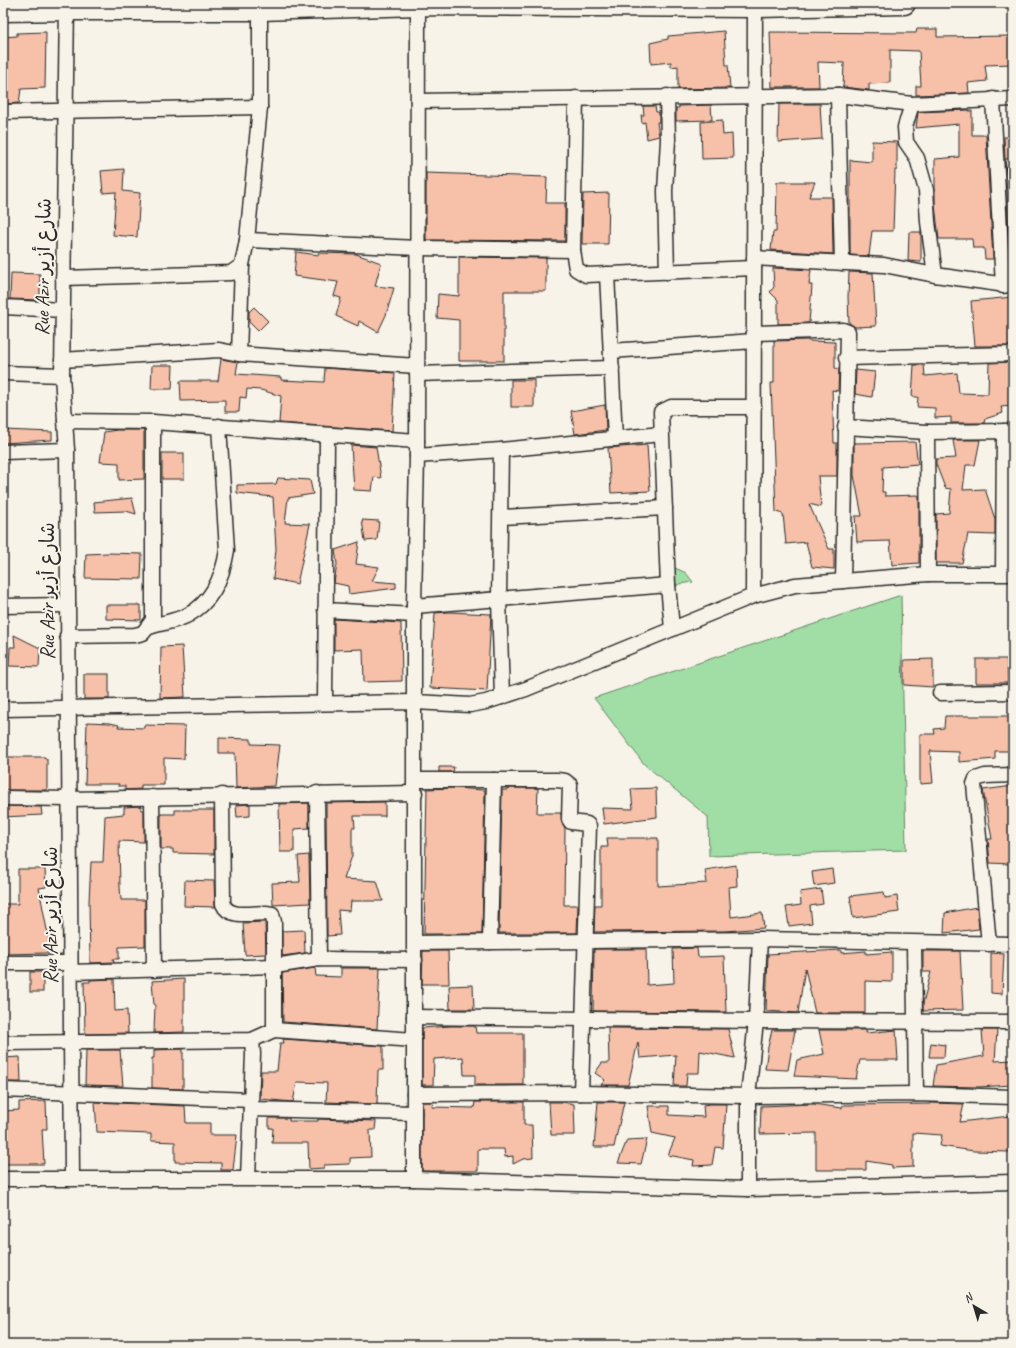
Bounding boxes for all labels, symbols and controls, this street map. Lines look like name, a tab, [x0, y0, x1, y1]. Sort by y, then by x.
street label: Rue Azir شارع أزير	[29, 198, 58, 336]
street label: Rue Azir شارع أزير	[35, 522, 61, 660]
street label: Rue Azir شارع أزير	[38, 846, 64, 984]
north arrow	[954, 1286, 994, 1326]
text: N	[961, 1289, 977, 1306]

